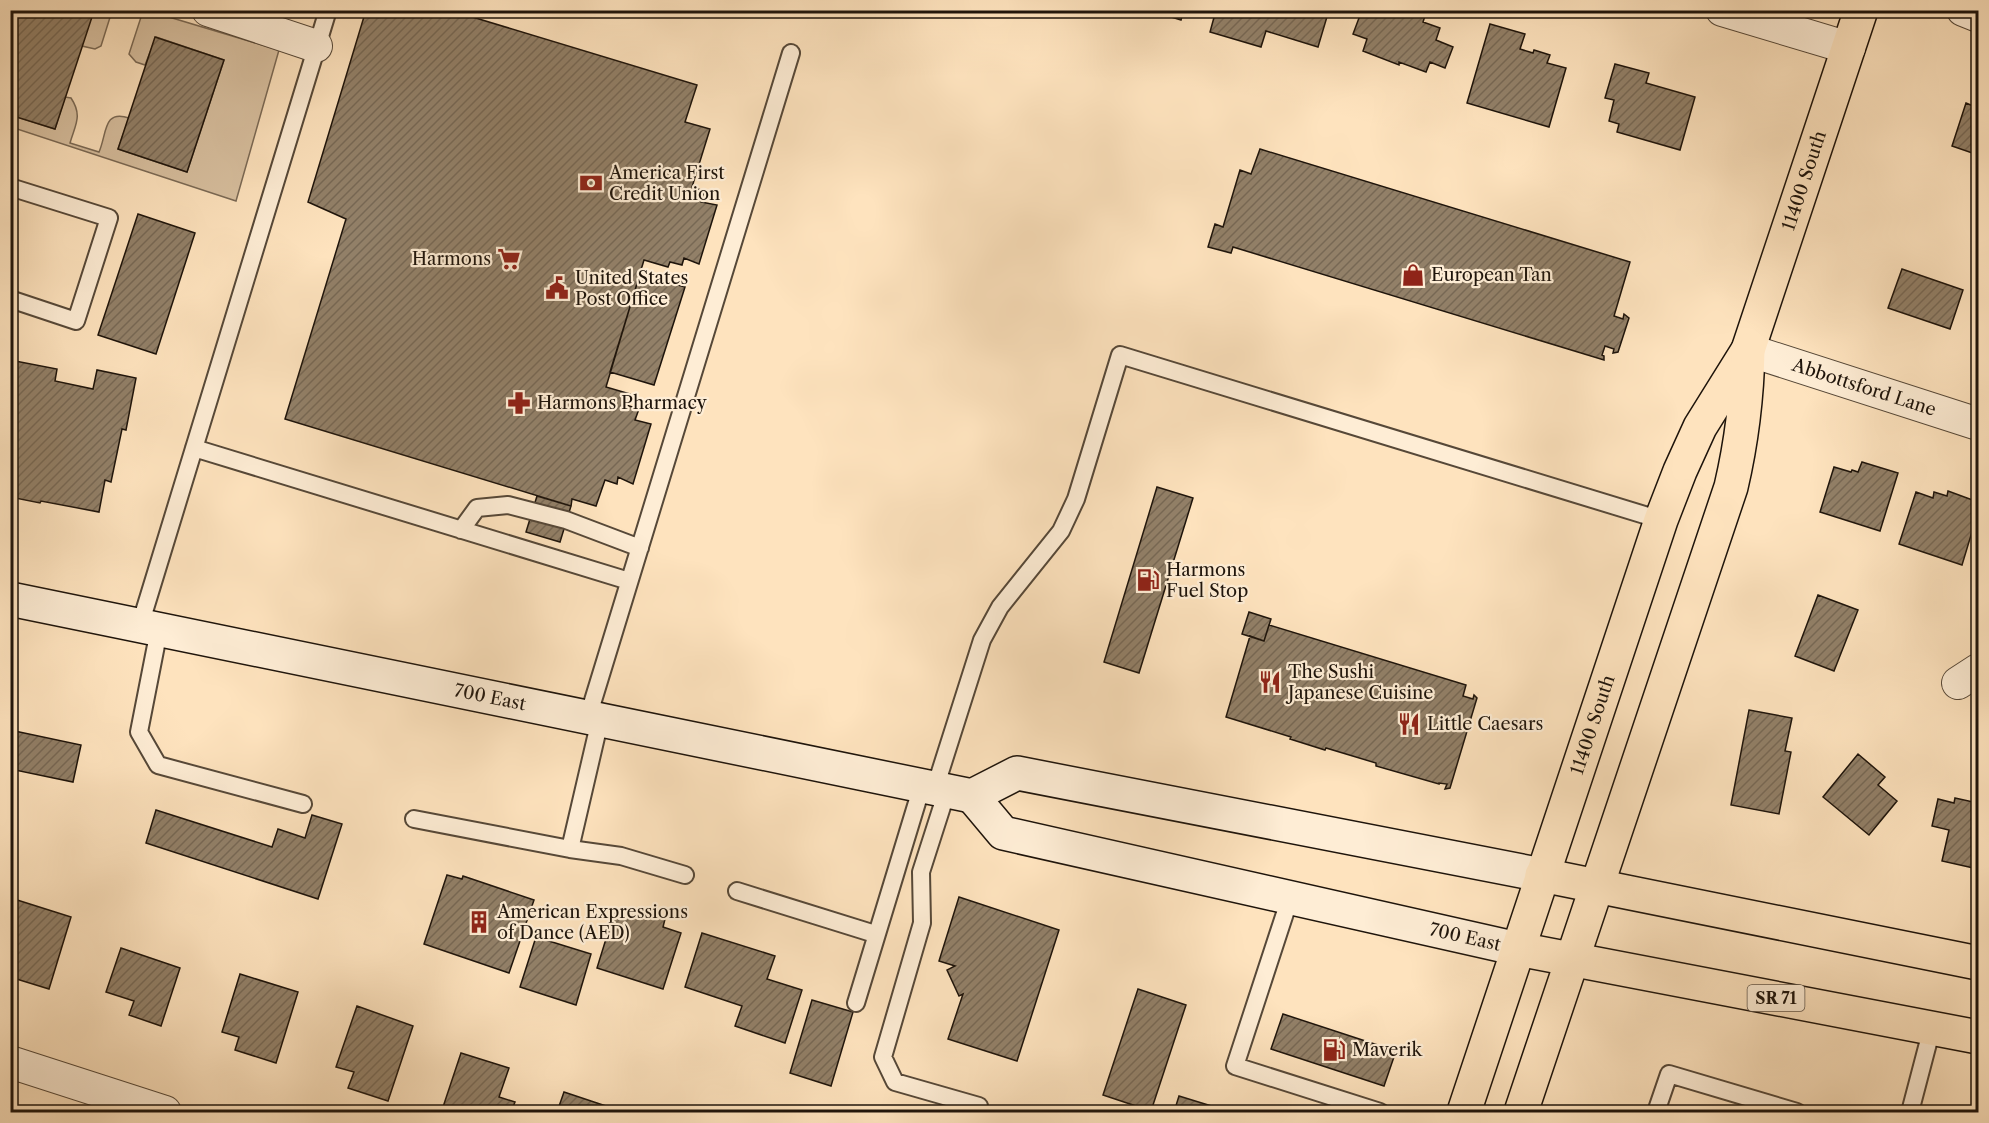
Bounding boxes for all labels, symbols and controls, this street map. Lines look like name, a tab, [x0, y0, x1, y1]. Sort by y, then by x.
street label: 11400 South	[1777, 128, 1831, 233]
place label: America First Credit Union	[608, 162, 725, 205]
bank icon: America First Credit Union	[578, 170, 604, 196]
supermarket icon: Harmons	[496, 246, 522, 272]
place label: Harmons	[412, 248, 491, 270]
shop icon: European Tan	[1400, 262, 1426, 288]
place label: European Tan	[1431, 264, 1552, 286]
place label: United States Post Office	[575, 267, 688, 310]
public building icon: United States Post Office	[544, 275, 570, 301]
street label: Abbottsford Lane	[1789, 354, 1939, 421]
pharmacy icon: Harmons Pharmacy	[506, 390, 532, 416]
place label: Harmons Pharmacy	[537, 392, 708, 414]
place label: Harmons Fuel Stop	[1166, 559, 1248, 602]
fuel station icon: Harmons Fuel Stop	[1135, 567, 1161, 593]
place label: The Sushi Japanese Cuisine	[1285, 661, 1433, 704]
restaurant icon: The Sushi Japanese Cuisine	[1257, 669, 1283, 695]
street label: 11400 South	[1566, 672, 1620, 778]
street label: 700 East	[452, 679, 528, 715]
restaurant icon: Little Caesars	[1396, 711, 1422, 737]
place label: Little Caesars	[1427, 713, 1543, 735]
place label: American Expressions of Dance (AED)	[496, 901, 688, 944]
building icon: American Expressions of Dance (AED)	[466, 909, 492, 935]
street label: 700 East	[1427, 918, 1504, 956]
road number: SR 71	[1748, 985, 1804, 1011]
fuel station icon: Maverik	[1321, 1037, 1347, 1063]
place label: Maverik	[1352, 1039, 1423, 1061]

